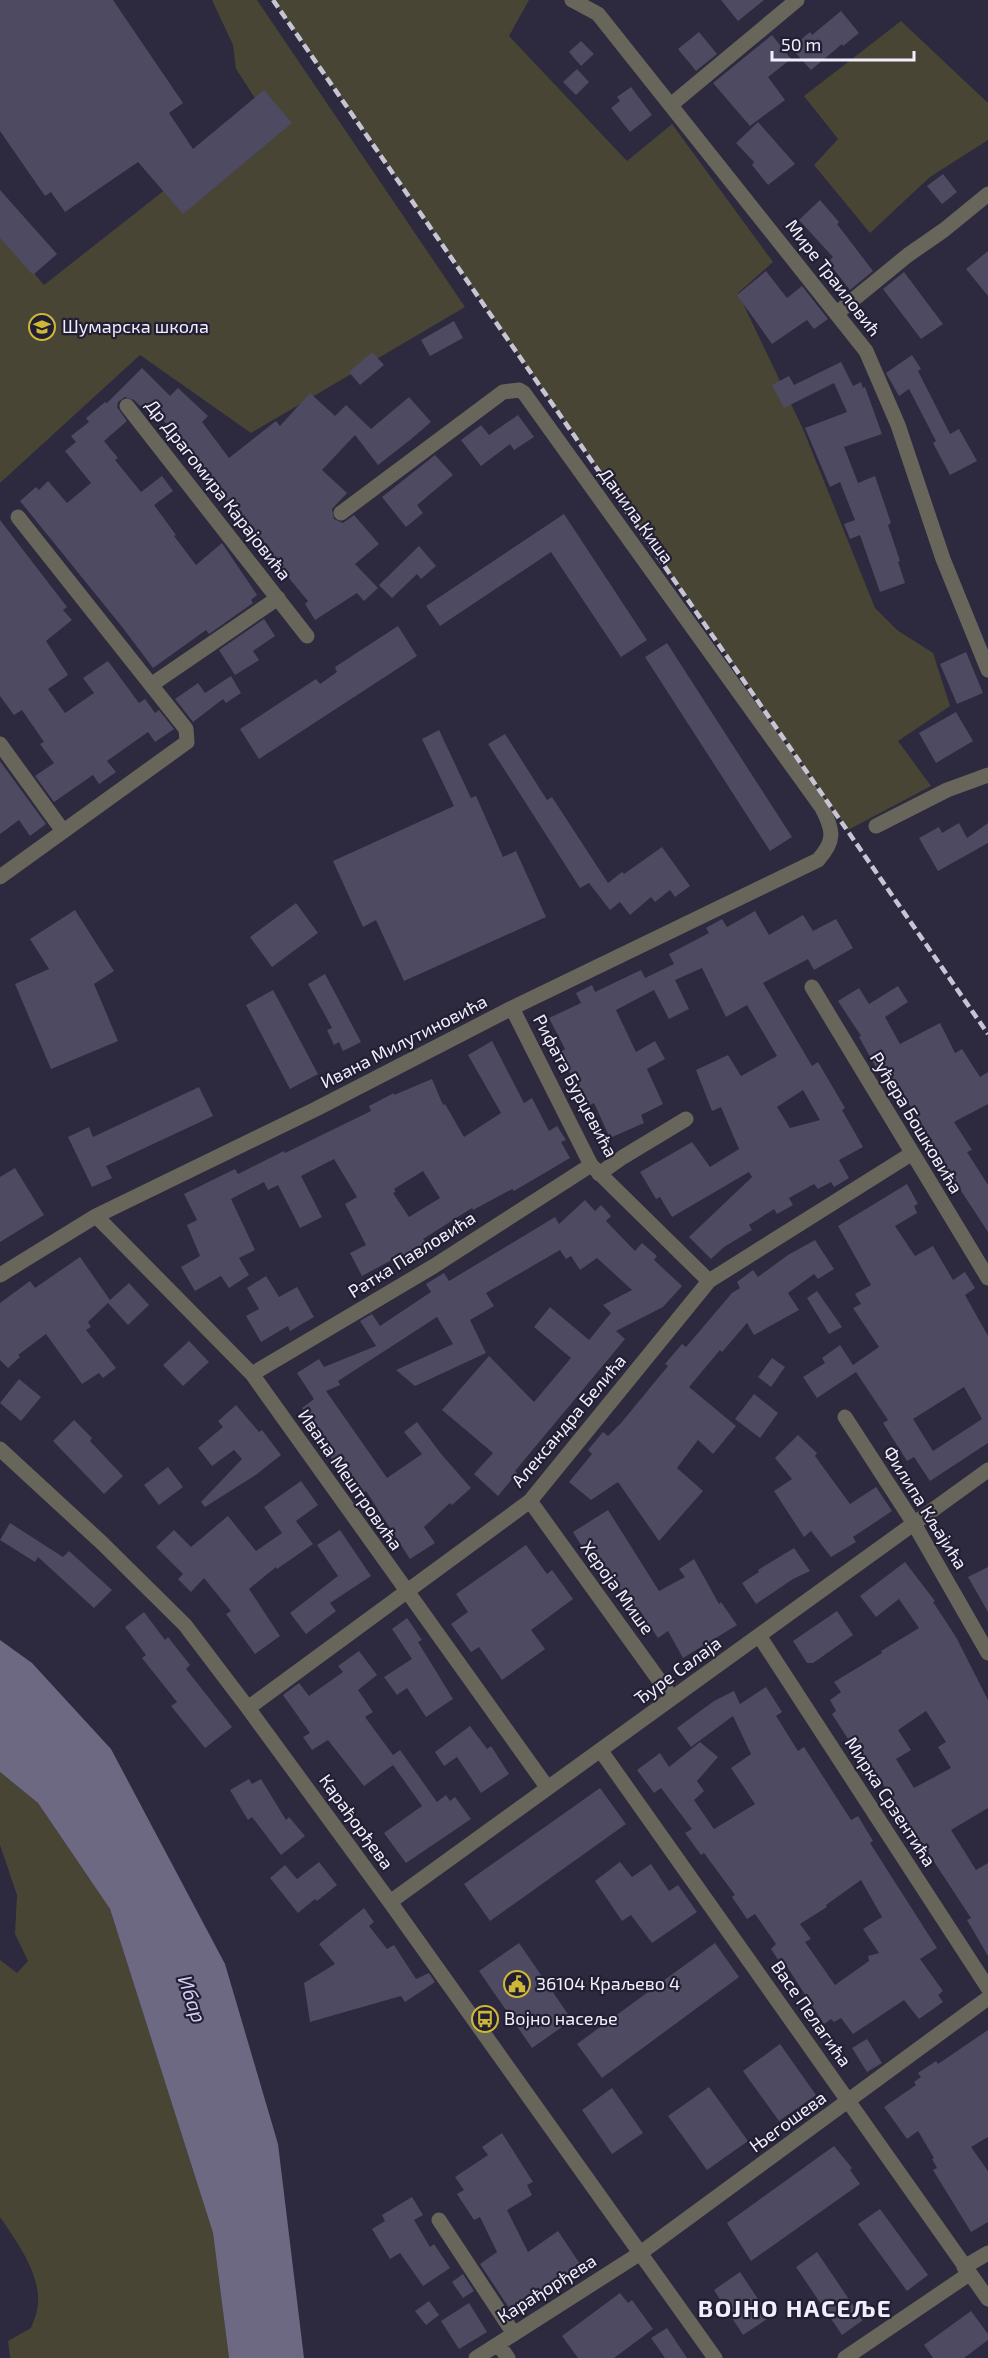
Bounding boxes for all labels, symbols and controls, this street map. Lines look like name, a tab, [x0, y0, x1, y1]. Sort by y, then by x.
scale bar	[772, 24, 914, 62]
text: 50 m	[781, 33, 821, 55]
street label: Мире Траиловић	[781, 215, 886, 340]
school or university icon: Шумарска школа	[27, 312, 57, 342]
place label: Шумарска школа	[62, 315, 209, 337]
street label: Др Драгомира Карајовића	[141, 394, 296, 584]
street label: Данила Киша	[595, 463, 679, 568]
street label: Ивана Милутиновића	[317, 990, 490, 1093]
street label: Рифата Бурџевића	[529, 1010, 623, 1161]
street label: Руђера Бошковића	[866, 1048, 968, 1197]
street label: Ратка Павловића	[344, 1206, 479, 1302]
street label: Александра Белића	[506, 1350, 630, 1491]
street label: Ивана Мештровића	[294, 1405, 408, 1554]
street label: Филипа Кљајића	[879, 1442, 973, 1573]
street label: Хероја Мише	[576, 1536, 659, 1639]
street label: Ђуре Салаја	[630, 1631, 725, 1709]
street label: Мирка Срзентића	[841, 1733, 941, 1870]
street label: Карађорђева	[315, 1769, 399, 1873]
street label: Васе Пелагића	[767, 1956, 857, 2071]
public building icon: 36104 Краљево 4	[502, 1969, 532, 1999]
water label: Ибар	[174, 1972, 212, 2025]
place label: 36104 Краљево 4	[536, 1972, 680, 1994]
bus stop icon: Војно насеље	[470, 2004, 500, 2034]
place label: Војно насеље	[504, 2007, 618, 2029]
street label: Његошева	[745, 2086, 830, 2157]
street label: Карађорђева	[493, 2249, 600, 2327]
district label: ВОЈНО НАСЕЉЕ	[698, 2293, 892, 2322]

